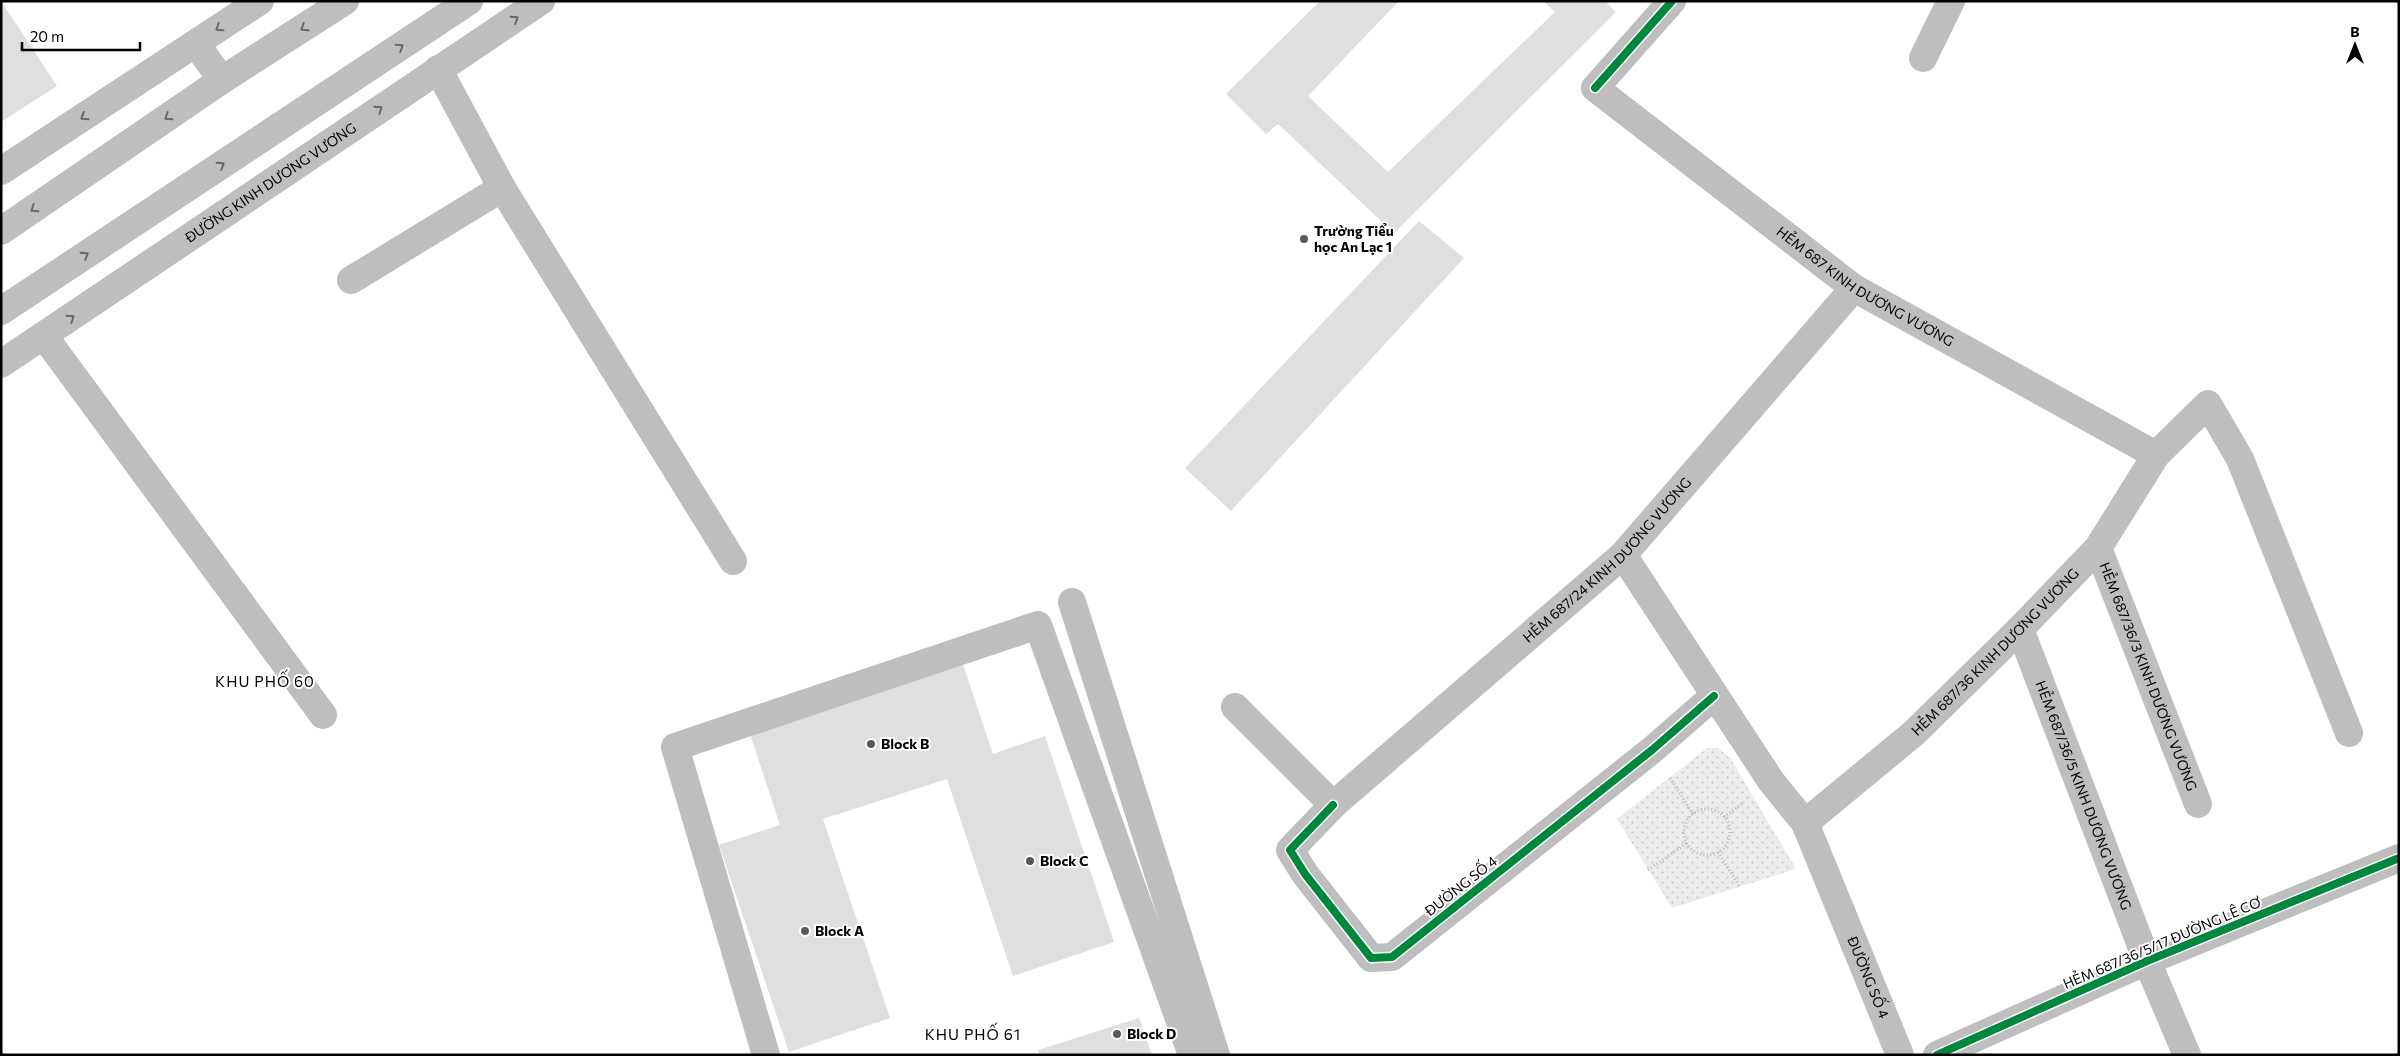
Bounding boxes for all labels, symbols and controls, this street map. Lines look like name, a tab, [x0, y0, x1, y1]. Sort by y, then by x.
one-way arrow	[509, 15, 518, 25]
scale bar	[22, 20, 140, 52]
north arrow	[2330, 20, 2380, 70]
one-way arrow	[300, 21, 309, 31]
one-way arrow	[216, 22, 225, 31]
text: B	[2350, 23, 2360, 40]
text: 20 m	[30, 27, 64, 45]
one-way arrow	[395, 44, 404, 53]
one-way arrow	[374, 106, 383, 115]
one-way arrow	[80, 111, 89, 120]
one-way arrow	[165, 111, 174, 120]
street label: ĐƯỜNG KINH DƯƠNG VƯƠNG	[181, 119, 359, 246]
one-way arrow	[215, 162, 225, 171]
one-way arrow	[30, 203, 40, 212]
place label: Trường Tiểu học An Lạc 1	[1314, 222, 1394, 255]
street label: HẺM 687 KINH DƯƠNG VƯƠNG	[1773, 222, 1957, 350]
marker: Trường Tiểu học An Lạc 1	[1298, 233, 1310, 245]
one-way arrow	[80, 252, 89, 261]
one-way arrow	[66, 314, 75, 324]
street label: HẺM 687/24 KINH DƯƠNG VƯƠNG	[1519, 474, 1694, 646]
street label: HẺM 687/36/3 KINH DƯƠNG VƯƠNG	[2096, 560, 2201, 793]
street label: HẺM 687/36 KINH DƯƠNG VƯƠNG	[1907, 564, 2082, 739]
district label: KHU PHỐ 60	[215, 669, 315, 690]
street label: HẺM 687/36/5 KINH DƯƠNG VƯƠNG	[2033, 678, 2136, 912]
place label: Block B	[881, 735, 929, 752]
marker: Block B	[865, 738, 877, 750]
street label: ĐƯỜNG SỐ 4	[1419, 850, 1501, 920]
place label: Block C	[1040, 852, 1089, 869]
marker: Block C	[1024, 855, 1036, 867]
street label: HẺM 687/36/5/17 ĐƯỜNG LÊ CƠ	[2060, 893, 2264, 992]
place label: Block A	[815, 922, 864, 939]
marker: Block A	[799, 925, 811, 937]
street label: ĐƯỜNG SỐ 4	[1844, 933, 1893, 1021]
district label: KHU PHỐ 61	[925, 1022, 1021, 1043]
place label: Block D	[1127, 1025, 1176, 1042]
marker: Block D	[1111, 1028, 1123, 1040]

